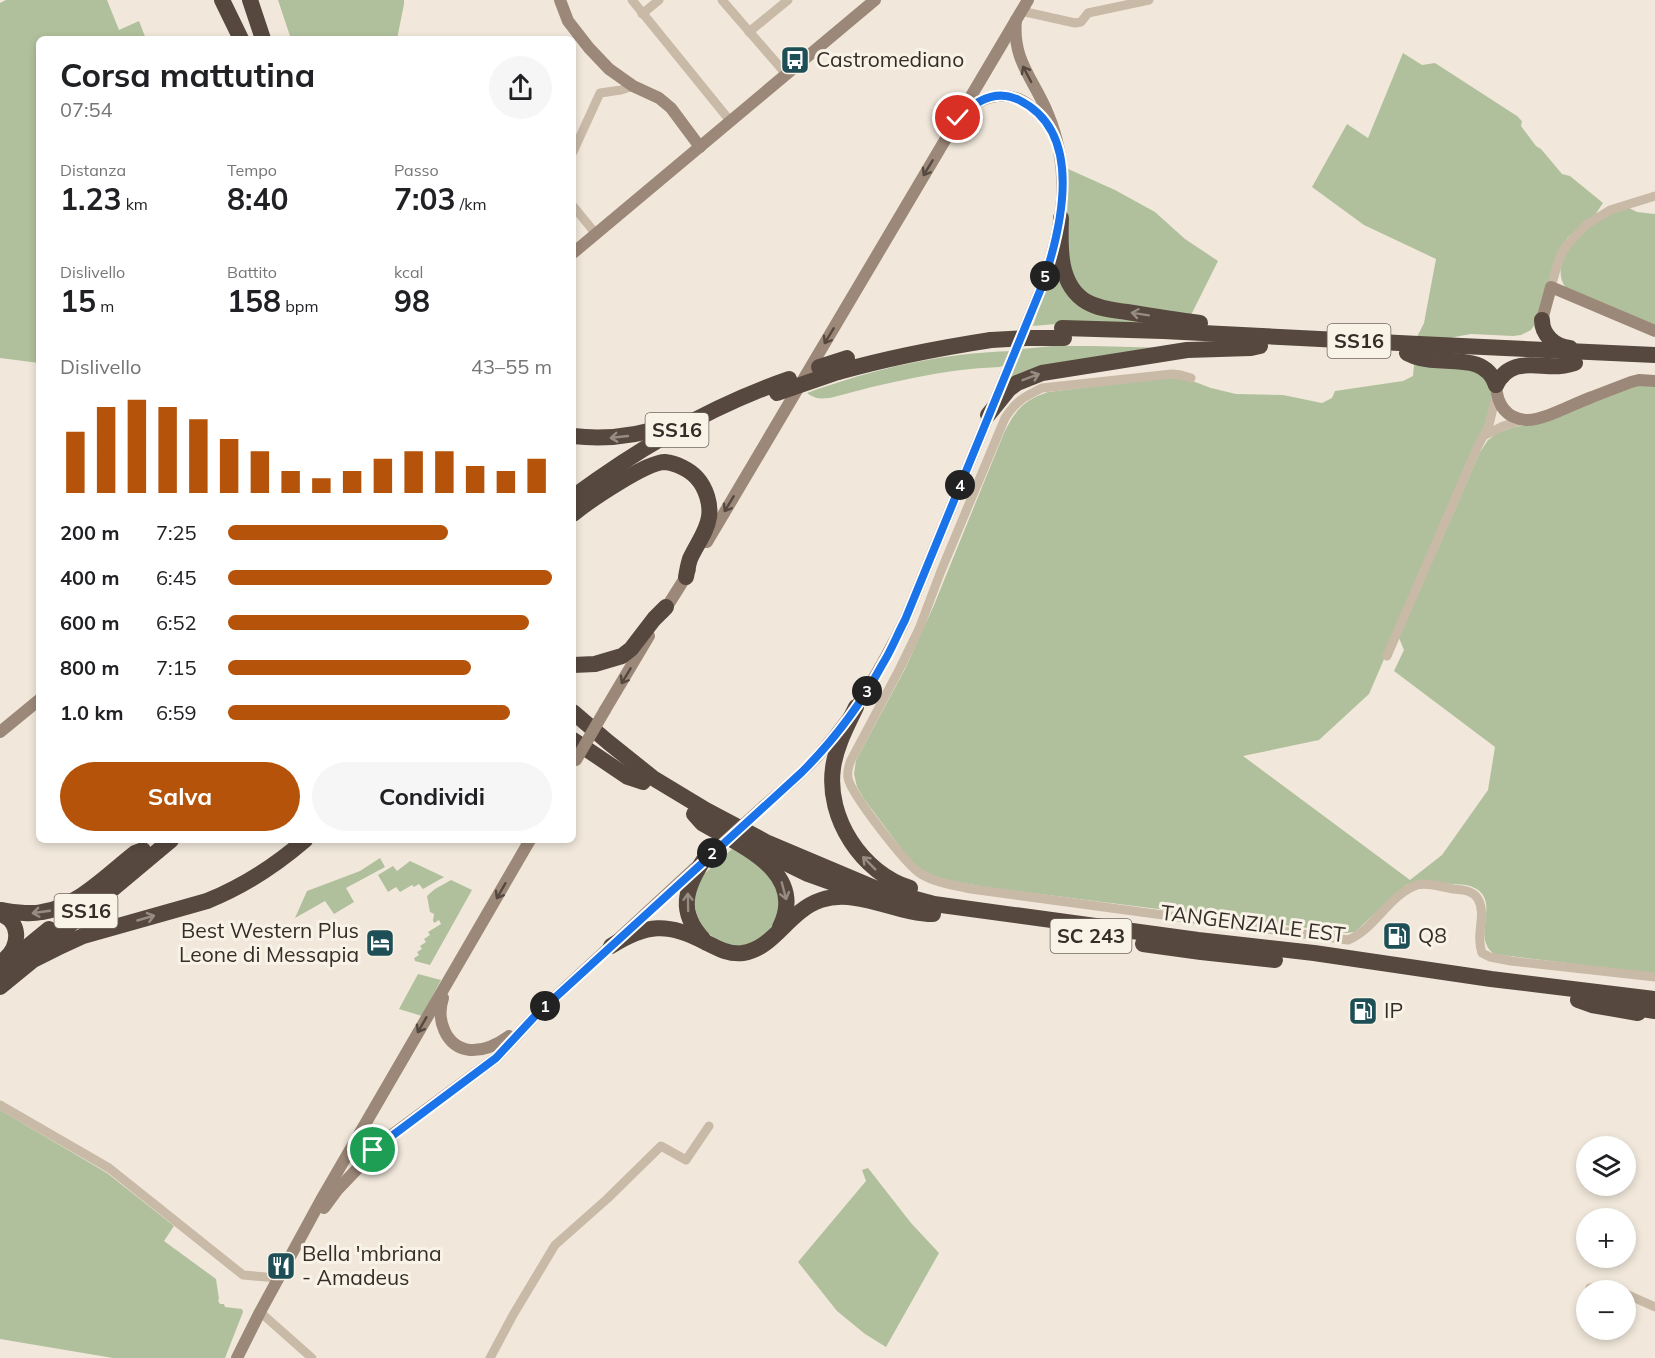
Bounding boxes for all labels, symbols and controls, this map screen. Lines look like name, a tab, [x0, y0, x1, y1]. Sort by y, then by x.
bus stop icon: Castromediano	[779, 44, 811, 76]
place label: Castromediano	[816, 46, 964, 72]
text: Corsa mattutina	[60, 54, 315, 95]
button: share	[489, 56, 552, 119]
one-way arrow	[1021, 65, 1033, 83]
pin	[932, 92, 983, 143]
text: 07:54	[60, 97, 113, 122]
icon: check	[941, 101, 974, 134]
one-way arrow	[922, 159, 934, 176]
text: Distanza	[60, 160, 126, 180]
text: Tempo	[227, 160, 277, 180]
text: Passo	[394, 160, 439, 180]
text: 1.23	[60, 180, 121, 218]
text: 8:40	[227, 180, 288, 218]
text: 7:03	[394, 180, 455, 218]
text: km	[121, 194, 148, 214]
text: /km	[455, 194, 486, 214]
pin: 5	[1030, 261, 1060, 291]
text: Dislivello	[60, 262, 125, 282]
text: Battito	[227, 262, 277, 282]
text: kcal	[394, 262, 423, 282]
text: 5	[1040, 266, 1050, 286]
text: 15	[60, 282, 96, 320]
text: 158	[227, 282, 281, 320]
text: 98	[394, 282, 430, 320]
text: m	[96, 296, 114, 316]
text: bpm	[281, 296, 318, 316]
one-way arrow	[1131, 308, 1151, 319]
road number: SS16	[1328, 324, 1390, 358]
one-way arrow	[822, 327, 834, 344]
text: Dislivello	[60, 354, 141, 379]
text: 43–55 m	[471, 354, 552, 379]
one-way arrow	[1021, 371, 1040, 382]
road number: SS16	[646, 413, 708, 447]
one-way arrow	[610, 432, 629, 443]
pin: 4	[945, 470, 975, 500]
text: 4	[955, 475, 965, 495]
one-way arrow	[723, 495, 735, 512]
text: 200 m	[60, 520, 119, 545]
text: 7:25	[156, 520, 197, 545]
text: 400 m	[60, 565, 119, 590]
text: 6:45	[156, 565, 197, 590]
text: 600 m	[60, 610, 119, 635]
text: 6:52	[156, 610, 197, 635]
text: 800 m	[60, 655, 119, 680]
text: 7:15	[156, 655, 197, 680]
one-way arrow	[619, 667, 631, 684]
pin: 3	[852, 676, 882, 706]
text: 3	[862, 681, 872, 701]
text: 1.0 km	[60, 700, 123, 725]
text: 6:59	[156, 700, 197, 725]
button: Salva	[60, 762, 300, 831]
button: Condividi	[312, 762, 552, 831]
pin: 2	[697, 838, 727, 868]
text: 2	[707, 843, 717, 863]
one-way arrow	[862, 856, 876, 871]
one-way arrow	[778, 881, 790, 900]
one-way arrow	[494, 882, 506, 899]
one-way arrow	[683, 893, 694, 913]
road number: SS16	[54, 894, 118, 928]
street label: TANGENZIALE EST	[1159, 899, 1347, 947]
one-way arrow	[32, 906, 51, 917]
one-way arrow	[136, 912, 155, 923]
place label: Best Western Plus Leone di Messapia	[179, 917, 359, 967]
road number: SC 243	[1050, 919, 1132, 953]
fuel station icon: Q8	[1381, 920, 1413, 952]
place label: Q8	[1418, 922, 1447, 948]
hotel icon: Best Western Plus Leone di Messapia	[364, 927, 396, 959]
pin: 1	[530, 991, 560, 1021]
fuel station icon: IP	[1347, 995, 1379, 1027]
text: 1	[540, 996, 550, 1016]
place label: IP	[1384, 997, 1403, 1023]
one-way arrow	[416, 1017, 428, 1034]
pin	[347, 1124, 398, 1175]
icon: arrive	[356, 1133, 389, 1166]
map controls	[1576, 1136, 1636, 1340]
button: layers	[1576, 1136, 1636, 1196]
button: +	[1576, 1208, 1636, 1268]
place label: Bella 'mbriana - Amadeus	[302, 1240, 442, 1290]
restaurant icon: Bella 'mbriana - Amadeus	[265, 1250, 297, 1282]
button: −	[1576, 1280, 1636, 1340]

